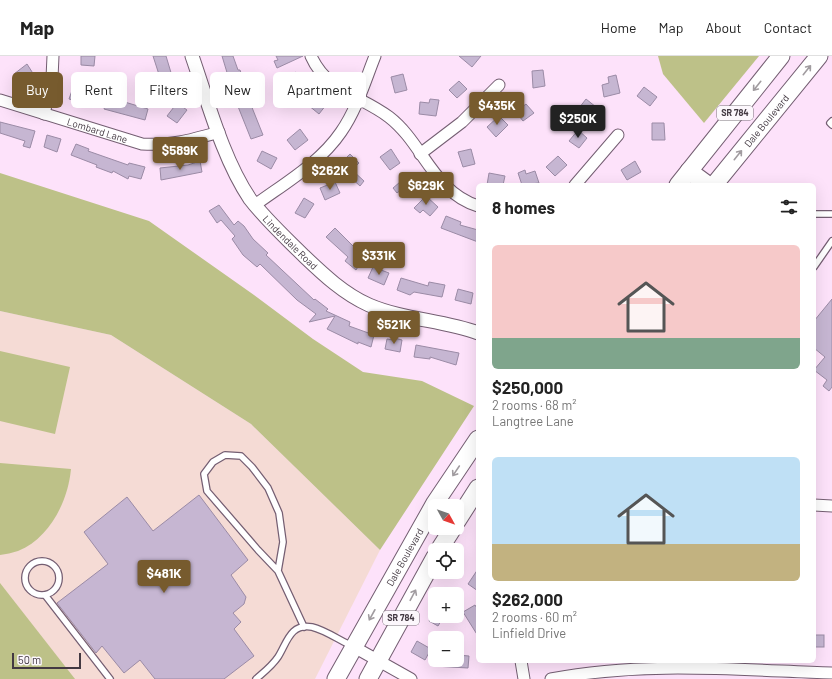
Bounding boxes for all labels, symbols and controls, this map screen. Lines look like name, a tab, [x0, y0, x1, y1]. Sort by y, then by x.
text: Map	[20, 16, 54, 39]
text: Home	[601, 19, 637, 36]
text: Map	[659, 19, 683, 36]
text: About	[705, 19, 742, 36]
text: Contact	[764, 19, 812, 36]
one-way arrow	[802, 65, 811, 76]
chip: Buy	[12, 72, 63, 108]
chip: Rent	[71, 72, 127, 108]
chip: Filters	[135, 72, 202, 108]
chip: New	[210, 72, 265, 108]
chip: Apartment	[273, 72, 366, 108]
one-way arrow	[752, 81, 761, 92]
pin: $435K	[469, 92, 525, 126]
street label: Dale Boulevard	[741, 92, 791, 149]
text: $435K	[478, 97, 516, 113]
pin: $250K	[550, 105, 606, 139]
road number: SR 784	[717, 106, 753, 120]
text: $250K	[559, 110, 597, 126]
street label: Lombard Lane	[66, 115, 129, 145]
pin: $589K	[152, 137, 208, 171]
text: $589K	[162, 142, 198, 158]
one-way arrow	[734, 149, 743, 160]
pin: $262K	[302, 157, 358, 191]
text: $262K	[311, 162, 349, 178]
pin: $629K	[398, 172, 454, 206]
text: $629K	[408, 177, 444, 193]
icon: filters	[778, 196, 800, 218]
text: 8 homes	[492, 197, 555, 217]
street label: Lindendale Road	[261, 213, 320, 272]
pin: $331K	[351, 242, 407, 276]
text: $331K	[362, 247, 396, 263]
icon: home	[610, 271, 682, 343]
pin: $521K	[366, 311, 422, 345]
text: $521K	[377, 316, 411, 332]
text: $250,000	[492, 377, 563, 397]
text: 2 rooms · 68 m²	[492, 397, 576, 413]
text: Langtree Lane	[492, 413, 574, 429]
one-way arrow	[452, 465, 460, 476]
icon: home	[610, 483, 682, 555]
north arrow	[428, 499, 464, 535]
map controls	[428, 499, 464, 667]
street label: Dale Boulevard	[384, 526, 426, 588]
button: locate	[428, 543, 464, 579]
pin: $481K	[136, 560, 192, 594]
text: $481K	[147, 565, 181, 581]
button: +	[428, 587, 464, 623]
text: $262,000	[492, 589, 563, 609]
one-way arrow	[410, 590, 418, 602]
one-way arrow	[367, 609, 375, 621]
text: 2 rooms · 60 m²	[492, 609, 577, 625]
road number: SR 784	[383, 611, 419, 625]
text: Linfield Drive	[492, 625, 566, 641]
button: −	[428, 631, 464, 667]
scale bar	[12, 651, 81, 670]
text: 50 m	[18, 653, 41, 666]

